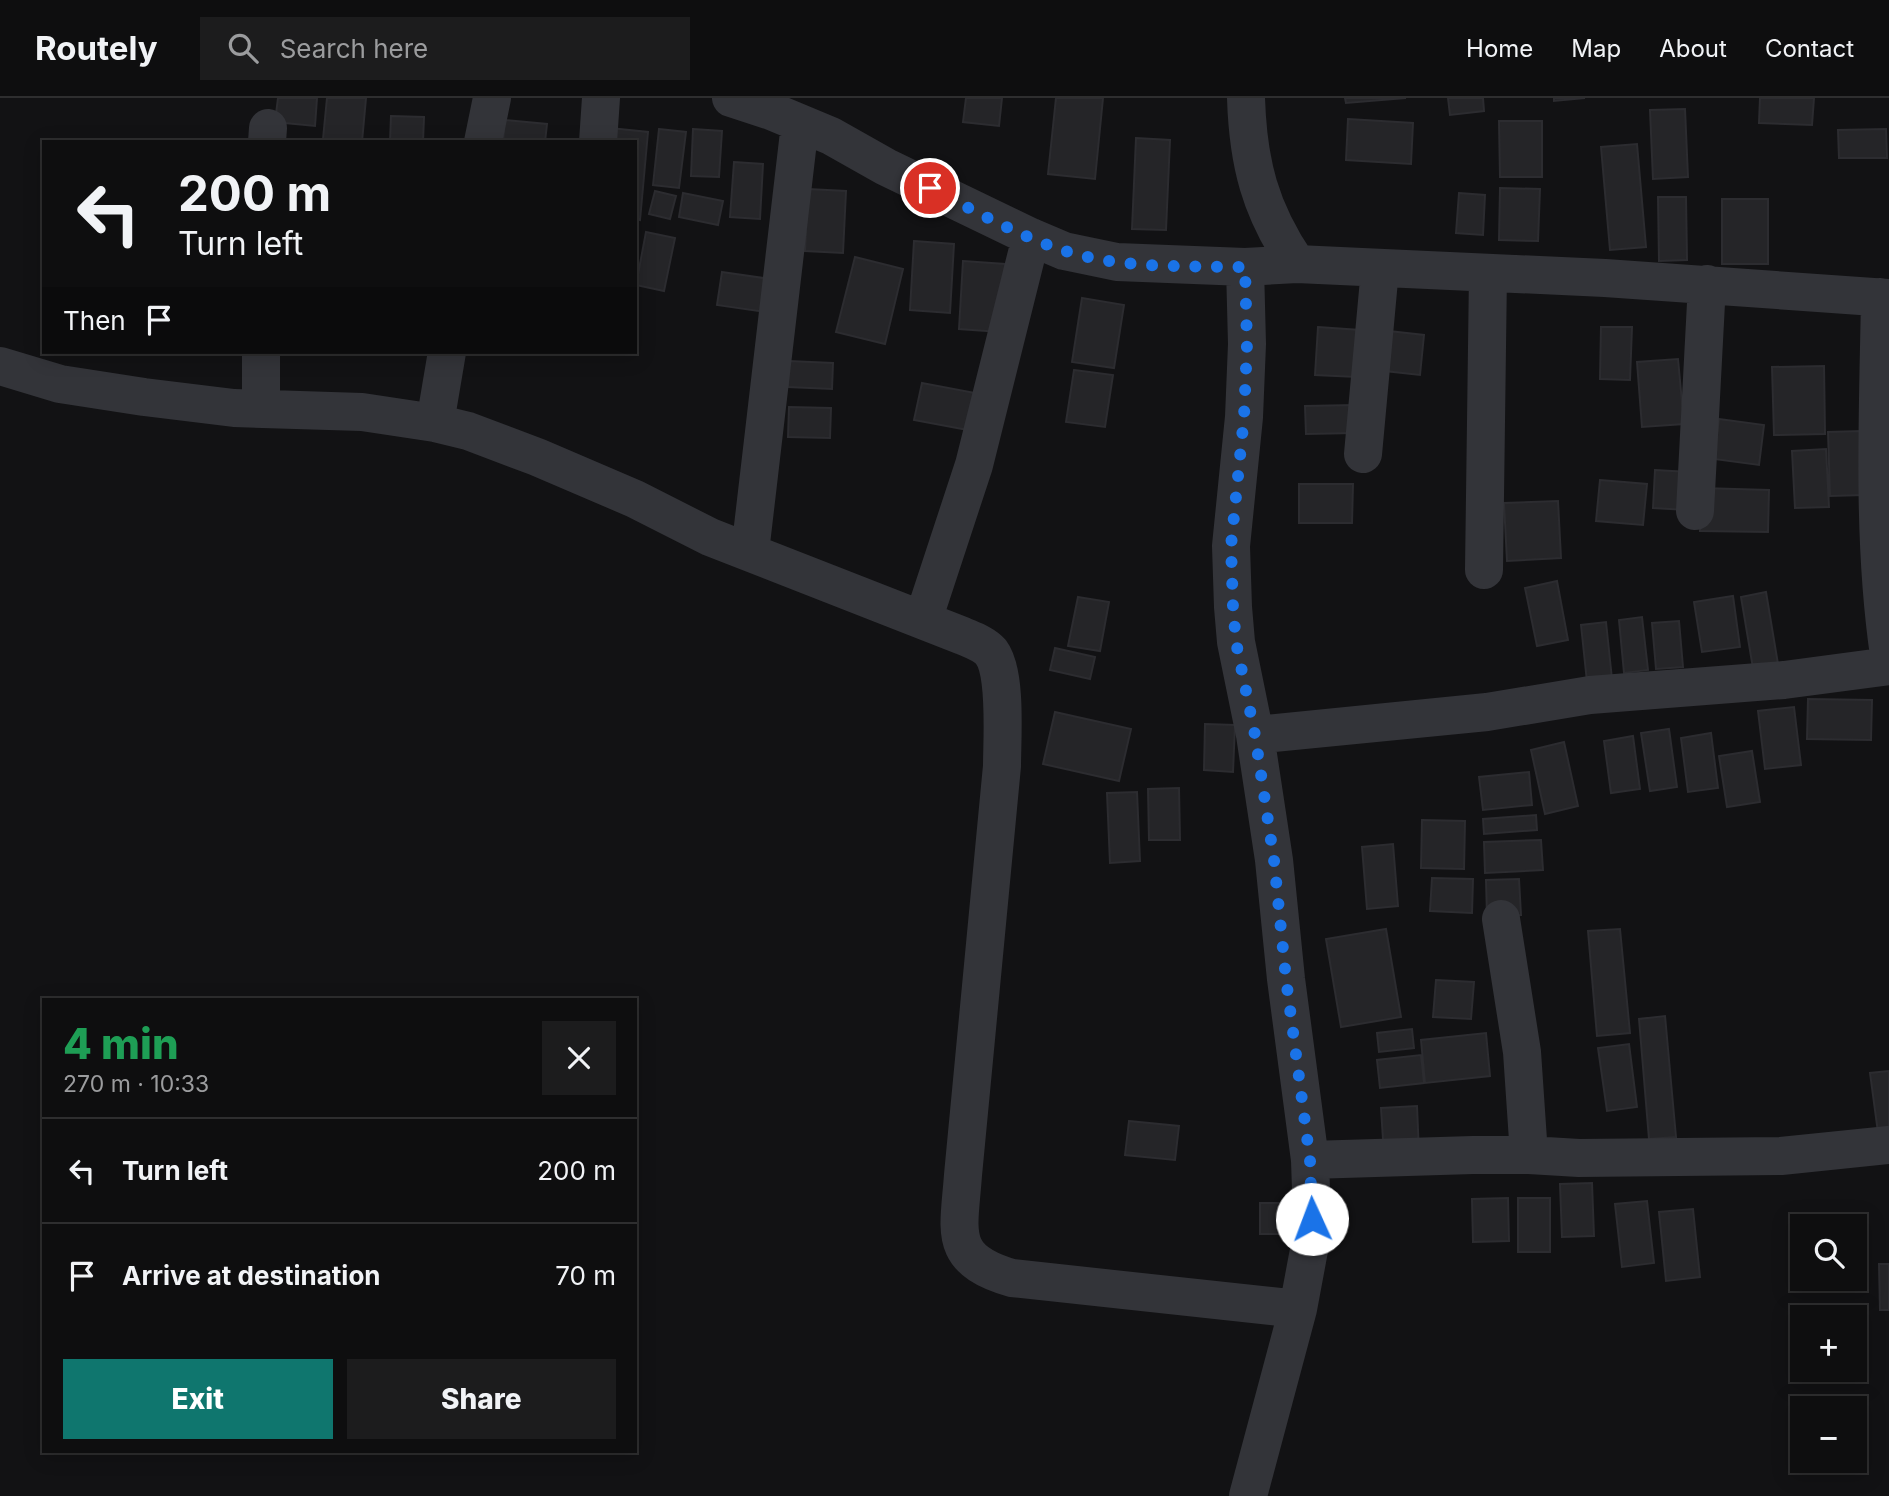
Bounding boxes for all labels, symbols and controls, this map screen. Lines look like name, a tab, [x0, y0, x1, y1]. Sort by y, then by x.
search box	[200, 17, 690, 80]
text: Routely	[35, 28, 158, 68]
icon: search	[224, 29, 262, 67]
text: Search here	[280, 33, 428, 64]
text: Home	[1466, 34, 1533, 63]
text: Map	[1571, 34, 1621, 63]
text: About	[1659, 34, 1727, 63]
text: Contact	[1765, 34, 1854, 63]
pin	[900, 158, 960, 218]
text: 200 m	[178, 164, 331, 223]
icon: left	[63, 168, 154, 259]
icon: arrive	[911, 169, 949, 207]
text: Turn left	[178, 224, 303, 263]
icon: arrive	[140, 301, 178, 339]
text: Then	[63, 305, 126, 336]
text: 4 min	[63, 1018, 179, 1069]
button: close	[542, 1021, 616, 1095]
text: 270 m · 10:33	[63, 1070, 209, 1098]
icon: left	[63, 1152, 101, 1190]
text: Turn left	[122, 1155, 228, 1186]
text: 200 m	[537, 1155, 616, 1186]
position arrow	[1275, 1182, 1349, 1256]
map controls	[1790, 1214, 1867, 1473]
button: search	[1790, 1214, 1867, 1291]
icon: arrive	[63, 1257, 101, 1295]
text: Arrive at destination	[122, 1260, 381, 1291]
text: 70 m	[555, 1260, 616, 1291]
button: +	[1790, 1305, 1867, 1382]
button: Exit	[63, 1359, 333, 1439]
button: Share	[347, 1359, 616, 1439]
button: −	[1790, 1396, 1867, 1473]

